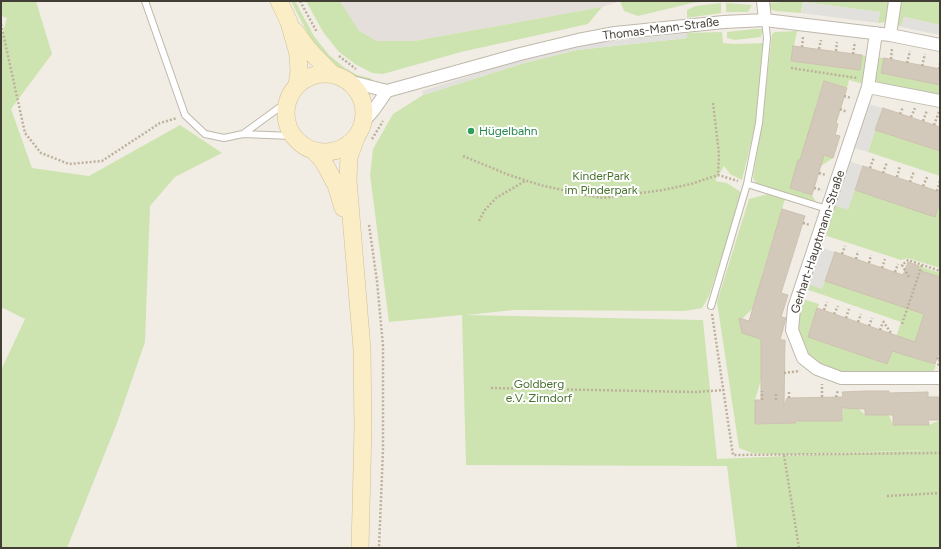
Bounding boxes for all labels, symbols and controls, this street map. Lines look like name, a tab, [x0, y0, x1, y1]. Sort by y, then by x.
street label: Thomas-Mann-Straße	[602, 15, 720, 43]
place label: Hügelbahn	[479, 124, 537, 138]
marker: Hügelbahn	[466, 126, 476, 136]
park label: KinderPark im Pinderpark	[564, 169, 638, 197]
street label: Gerhart-Hauptmann-Straße	[788, 169, 848, 315]
park label: Goldberg e.V. Zirndorf	[506, 377, 572, 405]

